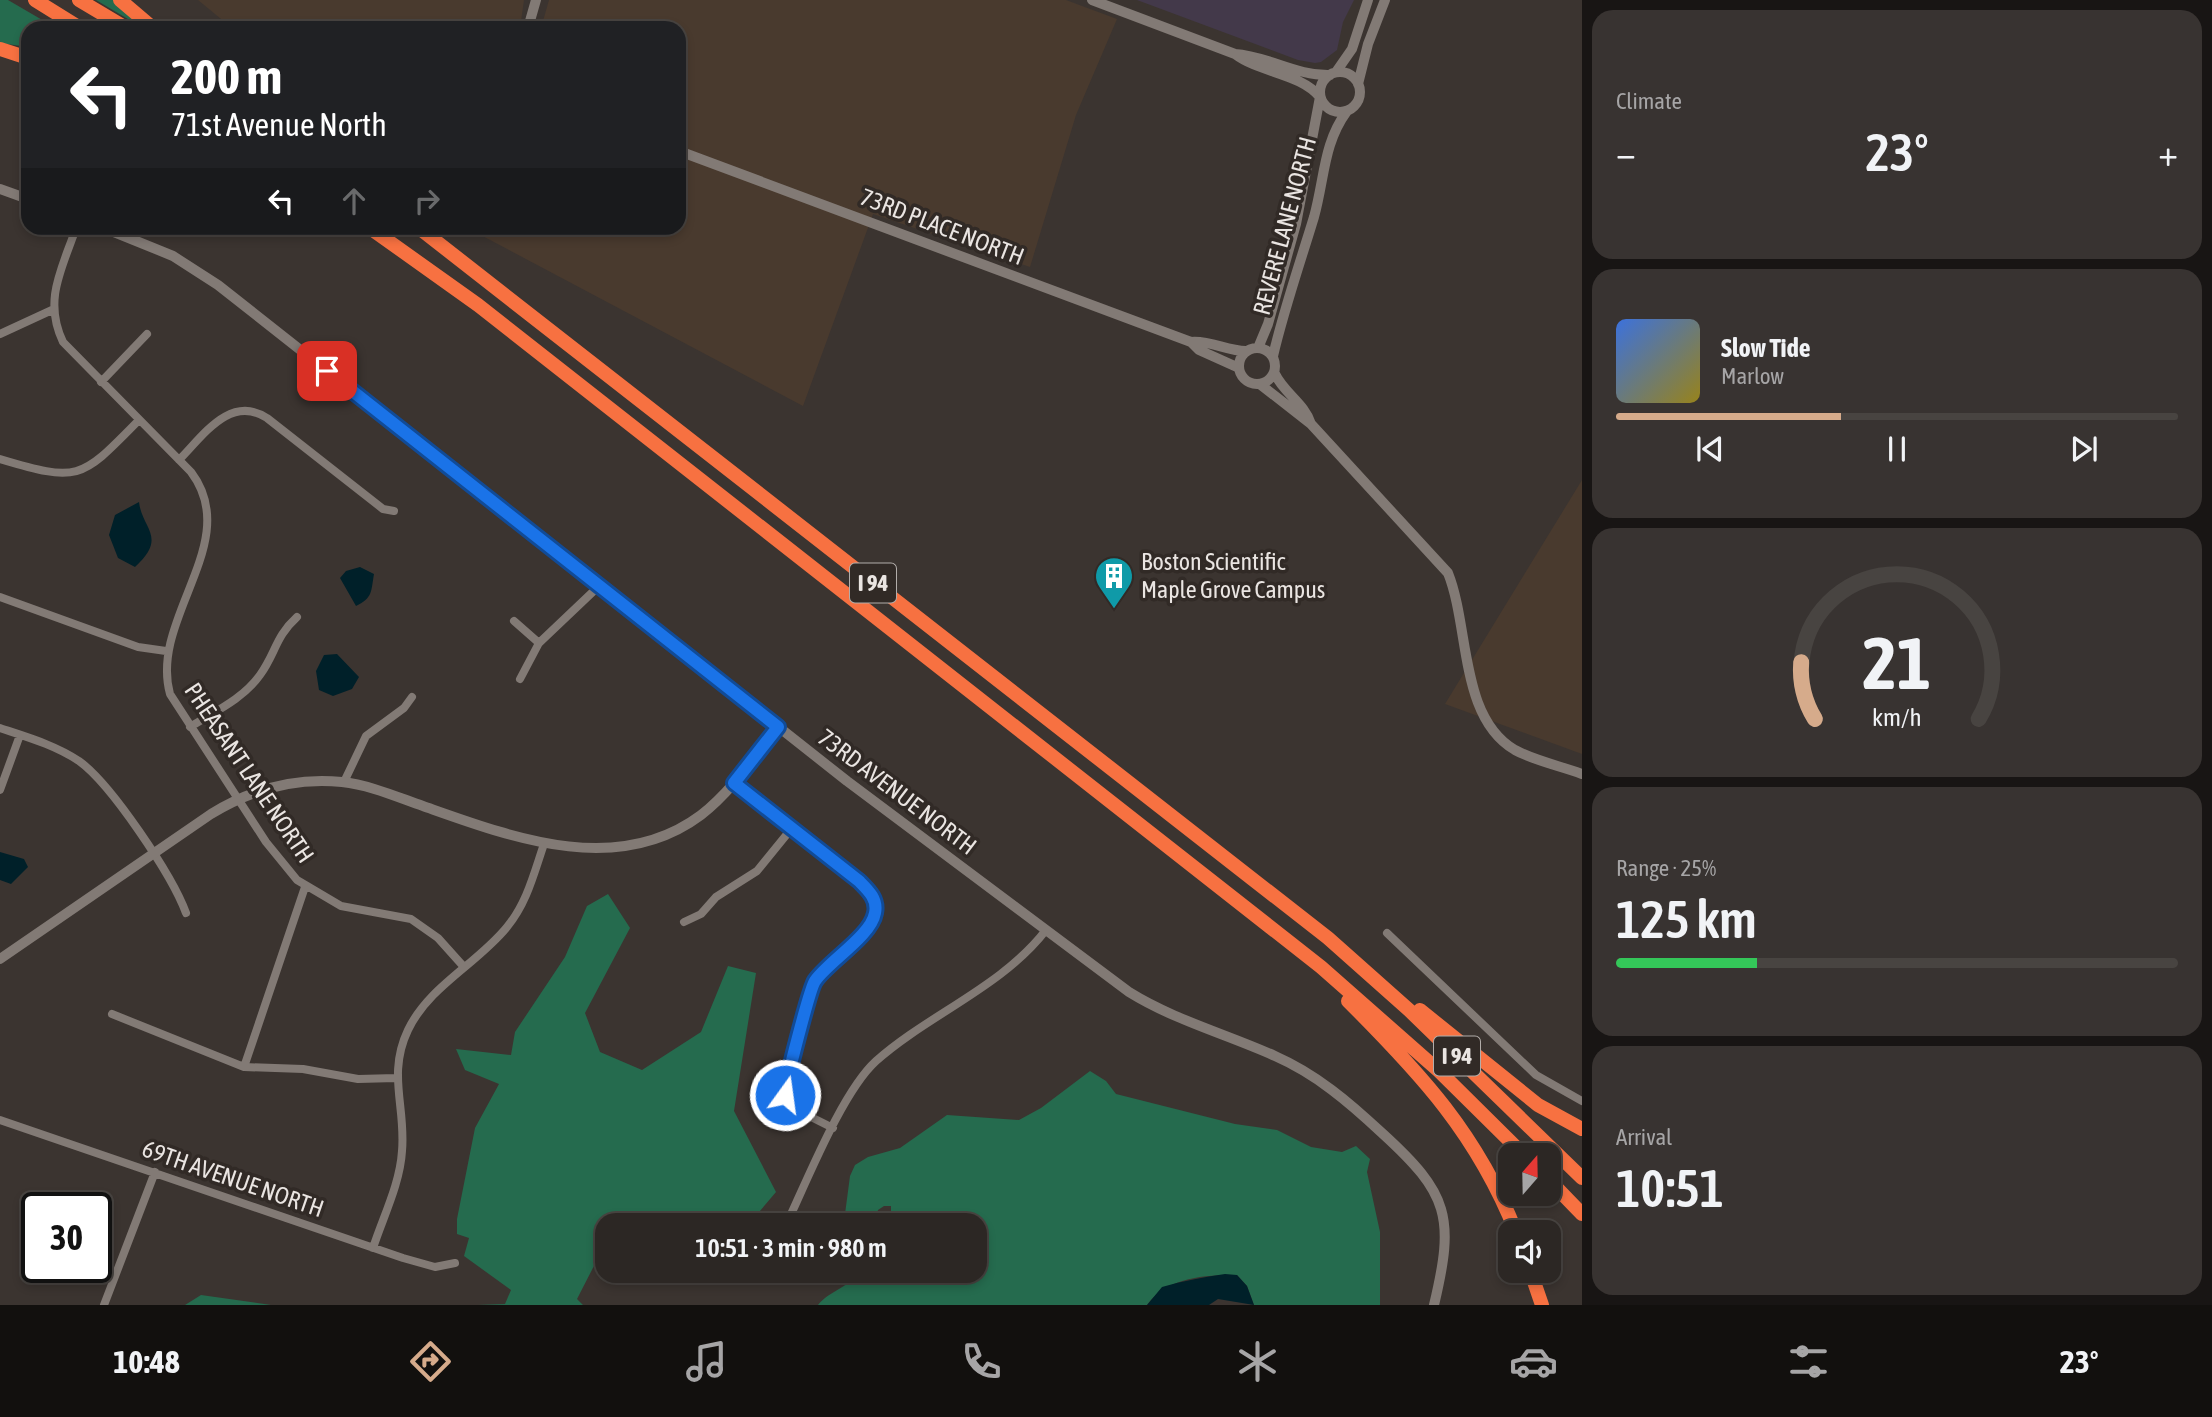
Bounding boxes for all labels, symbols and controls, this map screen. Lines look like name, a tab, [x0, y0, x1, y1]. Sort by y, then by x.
text: 200 m	[171, 48, 282, 104]
icon: left	[56, 49, 147, 140]
text: Climate	[1616, 88, 1682, 114]
text: 71st Avenue North	[171, 106, 387, 143]
text: 23°	[1865, 122, 1929, 182]
text: −	[1616, 131, 1636, 174]
text: +	[2158, 131, 2178, 174]
street label: REVERE LANE NORTH	[1248, 134, 1321, 318]
icon: left	[262, 182, 300, 220]
icon: ahead	[335, 182, 373, 220]
icon: right	[408, 182, 446, 220]
street label: 73RD PLACE NORTH	[857, 183, 1028, 270]
text: Slow Tide	[1721, 333, 1811, 363]
pin	[297, 341, 357, 401]
icon: arrive	[308, 352, 346, 390]
text: Marlow	[1721, 363, 1784, 389]
icon: previous	[1691, 430, 1729, 468]
icon: pause	[1878, 430, 1916, 468]
icon: next	[2065, 430, 2103, 468]
place label: Boston Scientific Maple Grove Campus	[1141, 548, 1325, 603]
building icon: Boston Scientific Maple Grove Campus	[1093, 555, 1135, 610]
road number: I 94	[850, 564, 896, 603]
text: 21	[1863, 621, 1931, 704]
street label: PHEASANT LANE NORTH	[179, 678, 320, 868]
text: km/h	[1872, 702, 1922, 730]
street label: 73RD AVENUE NORTH	[813, 723, 982, 860]
text: Range · 25%	[1616, 855, 1716, 881]
text: 125 km	[1616, 889, 1757, 949]
road number: I 94	[1434, 1036, 1480, 1076]
position arrow	[748, 1058, 822, 1132]
text: Arrival	[1616, 1124, 1672, 1150]
street label: 69TH AVENUE NORTH	[139, 1135, 327, 1222]
north arrow	[1498, 1143, 1561, 1206]
map controls	[1498, 1143, 1561, 1283]
text: 10:51	[1616, 1158, 1724, 1218]
speed limit sign: 30	[21, 1192, 112, 1283]
button: sound	[1498, 1220, 1561, 1283]
text: 10:51 · 3 min · 980 m	[695, 1233, 887, 1263]
icon: directions	[406, 1337, 455, 1386]
icon: music	[682, 1337, 731, 1386]
icon: phone	[957, 1337, 1006, 1386]
icon: climate	[1233, 1337, 1282, 1386]
icon: car	[1509, 1337, 1558, 1386]
icon: filters	[1784, 1337, 1833, 1386]
text: 10:48	[113, 1343, 180, 1380]
text: 23°	[2060, 1343, 2099, 1380]

